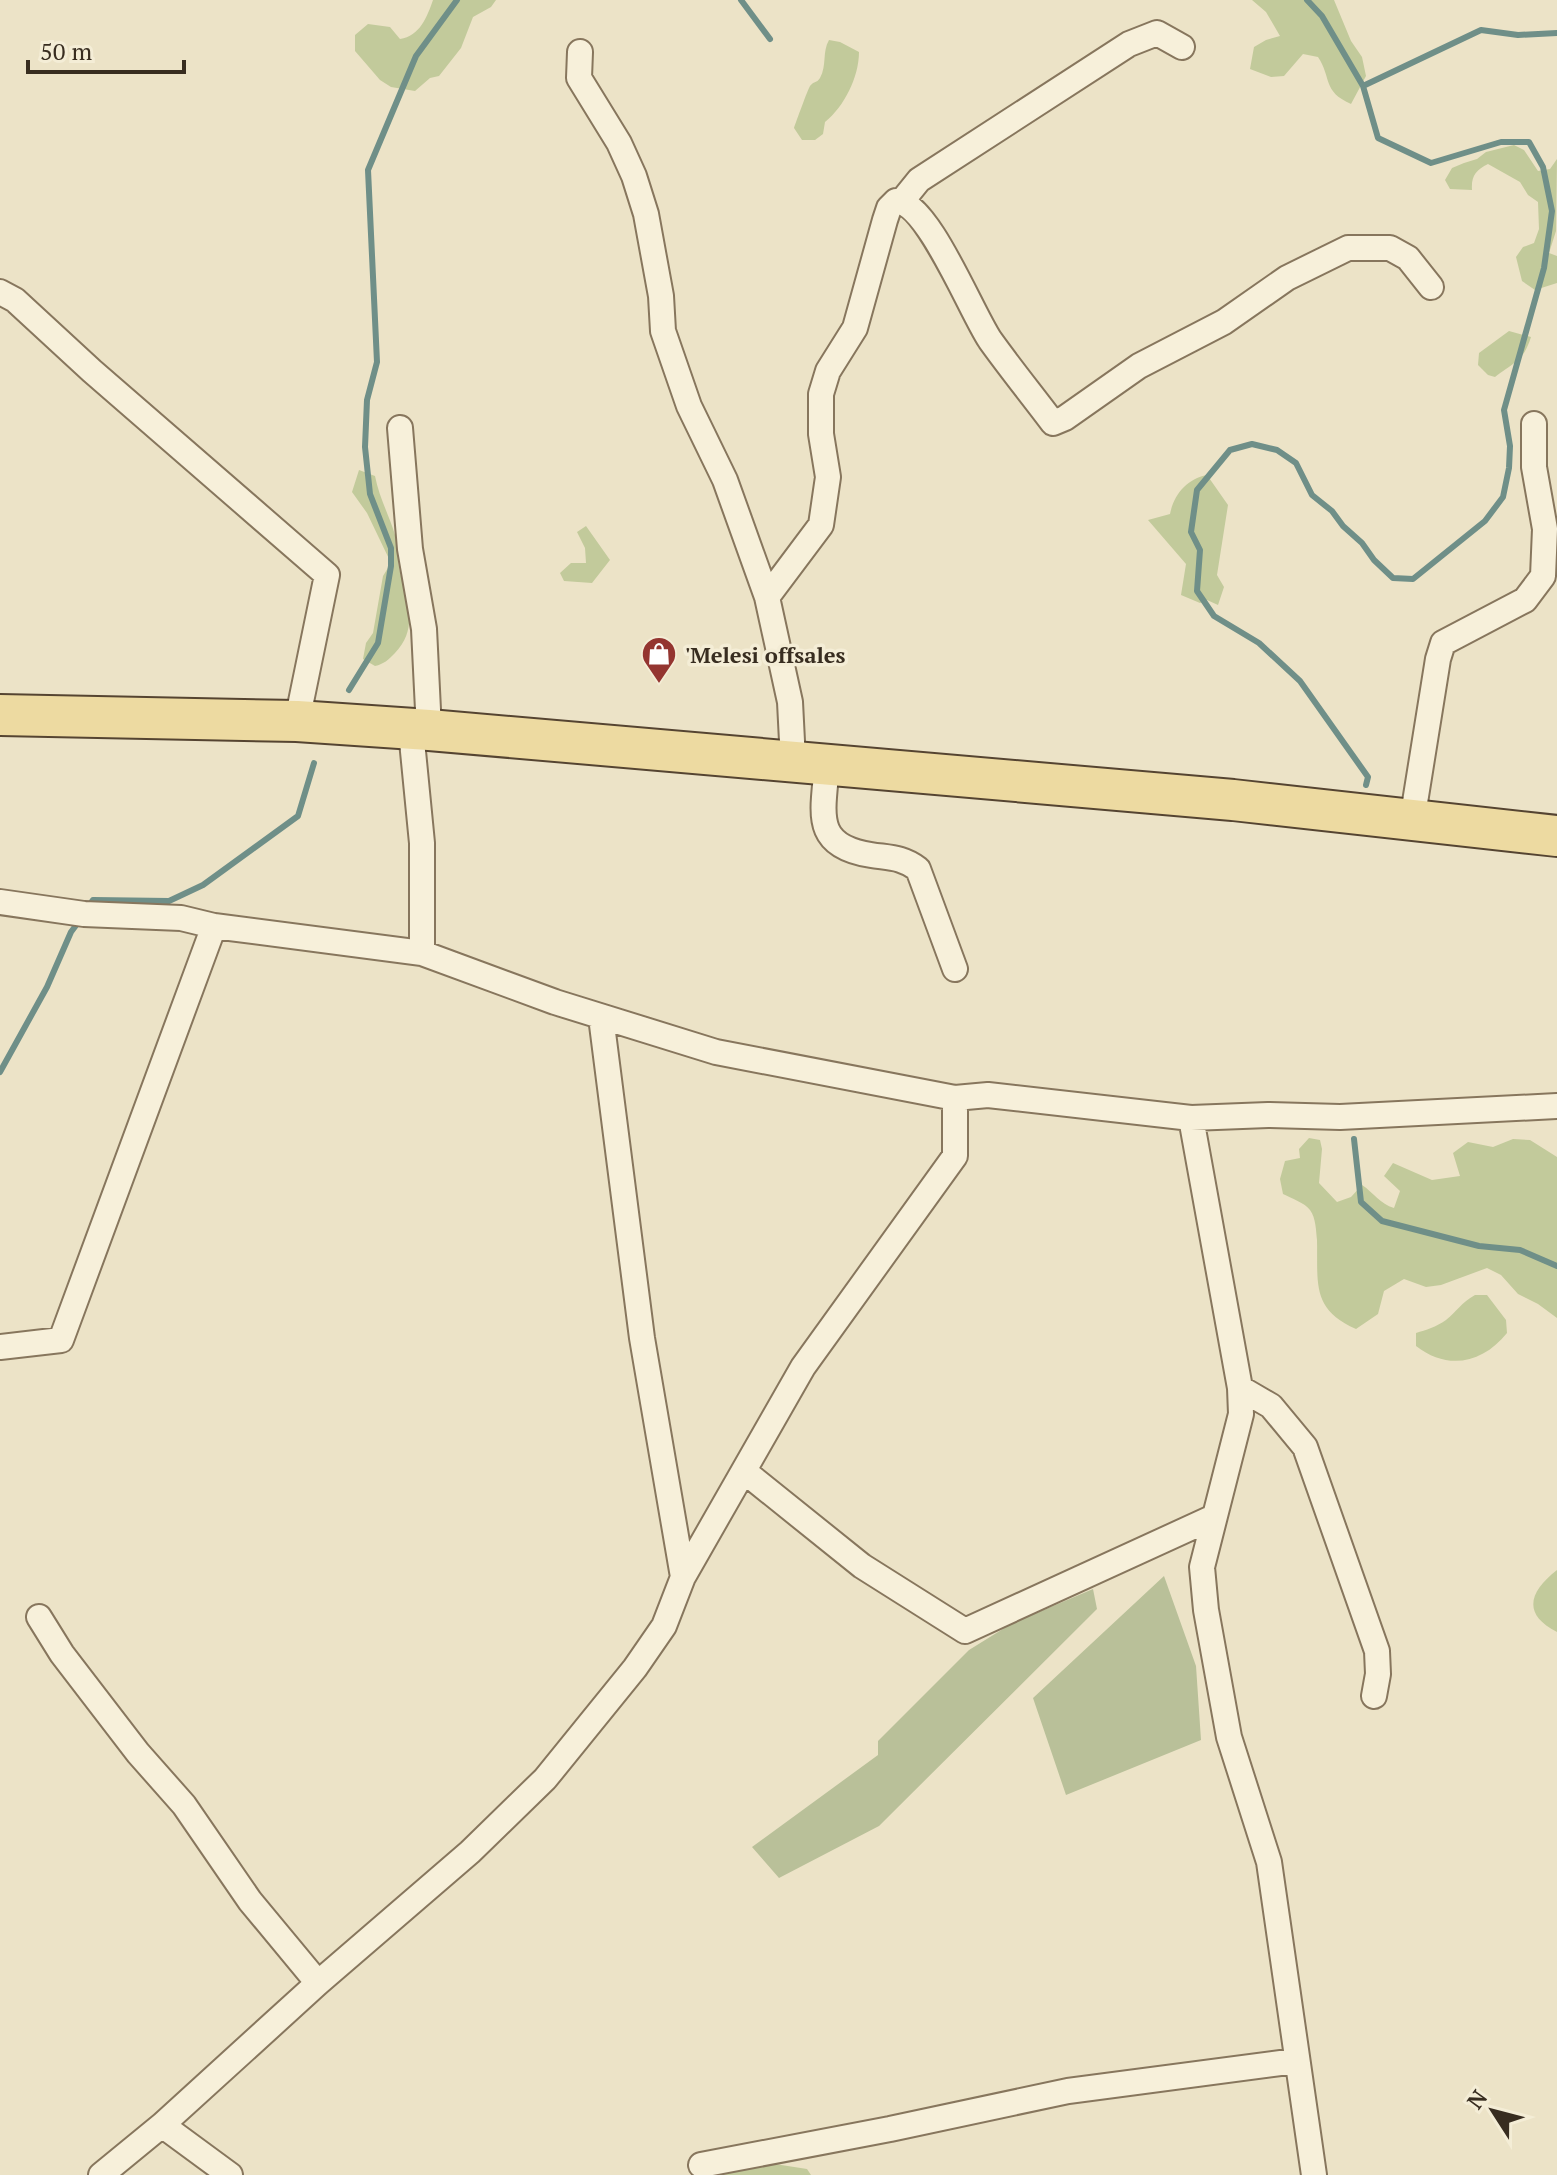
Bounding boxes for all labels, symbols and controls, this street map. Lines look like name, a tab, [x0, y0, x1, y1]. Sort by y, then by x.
scale bar	[28, 24, 184, 74]
text: 50 m	[40, 35, 92, 67]
shop icon: 'Melesi offsales	[640, 635, 678, 685]
place label: 'Melesi offsales	[685, 640, 846, 669]
north arrow	[1453, 2071, 1533, 2151]
text: N	[1460, 2083, 1493, 2114]

